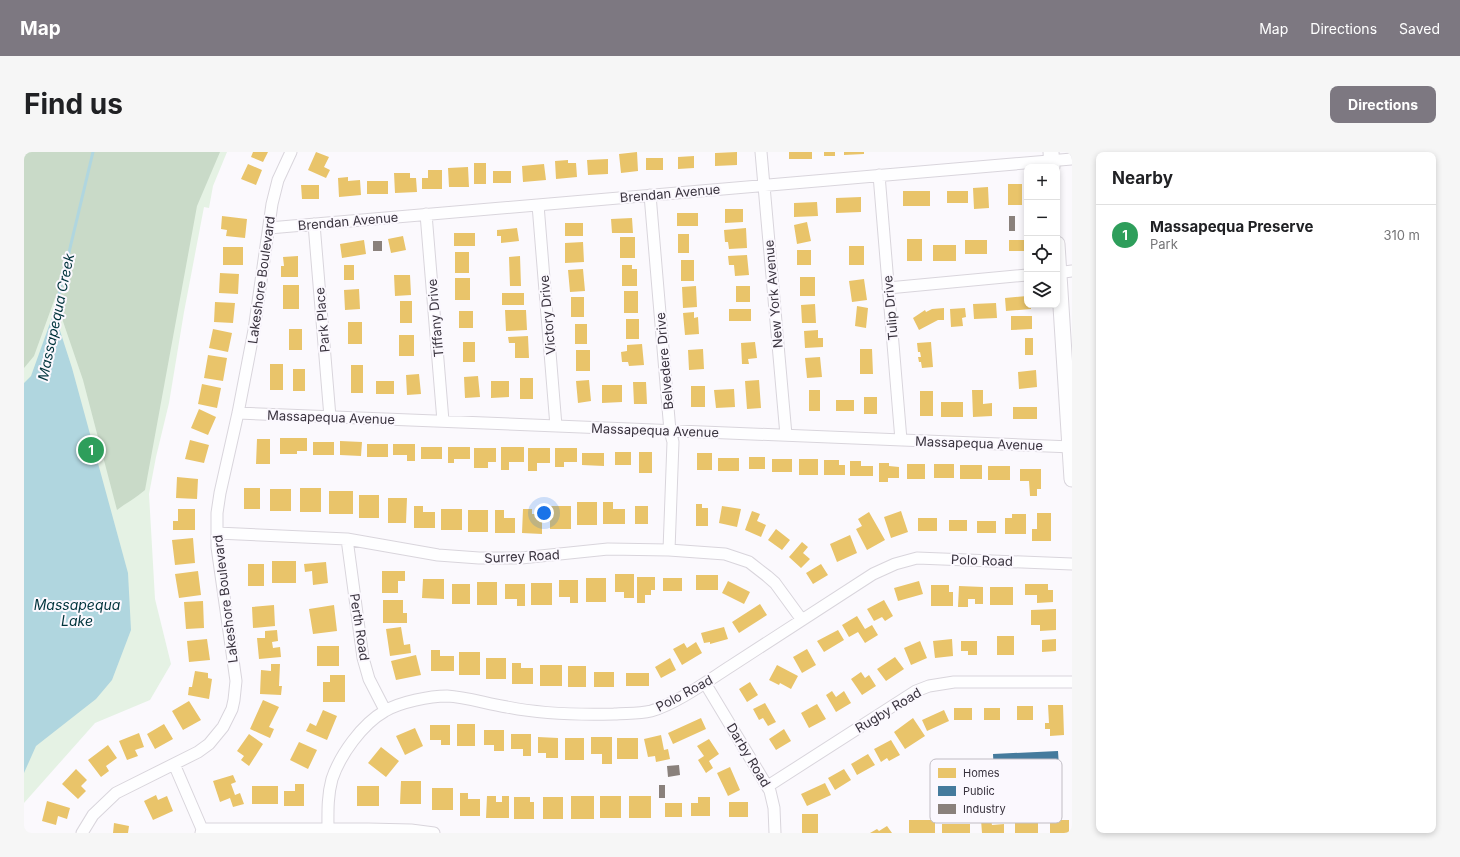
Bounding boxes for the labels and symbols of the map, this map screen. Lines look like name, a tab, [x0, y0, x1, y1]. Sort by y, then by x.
street label: Brendan Avenue	[619, 181, 721, 205]
street label: Brendan Avenue	[297, 209, 399, 233]
street label: Lakeshore Boulevard	[244, 215, 278, 345]
street label: New York Avenue	[760, 239, 786, 349]
water label: Massapequa Creek	[34, 251, 77, 382]
street label: Victory Drive	[536, 275, 558, 355]
street label: Tulip Drive	[879, 275, 901, 341]
street label: Tiffany Drive	[424, 278, 446, 358]
street label: Park Place	[311, 287, 333, 353]
street label: Belvedere Drive	[652, 312, 676, 410]
street label: Massapequa Avenue	[267, 407, 395, 427]
street label: Massapequa Avenue	[591, 420, 719, 440]
street label: Massapequa Avenue	[915, 433, 1043, 453]
pin: 1	[78, 435, 104, 465]
your location	[534, 503, 554, 523]
street label: Lakeshore Boulevard	[209, 534, 241, 664]
street label: Surrey Road	[484, 546, 560, 566]
street label: Polo Road	[951, 551, 1013, 569]
street label: Perth Road	[347, 592, 373, 662]
water label: Massapequa Lake	[34, 596, 121, 629]
street label: Polo Road	[653, 671, 715, 715]
street label: Rugby Road	[852, 684, 924, 736]
street label: Darby Road	[724, 720, 774, 790]
legend	[930, 759, 1062, 823]
text: Homes	[963, 766, 1000, 780]
text: Public	[963, 784, 995, 798]
text: Industry	[963, 802, 1006, 816]

